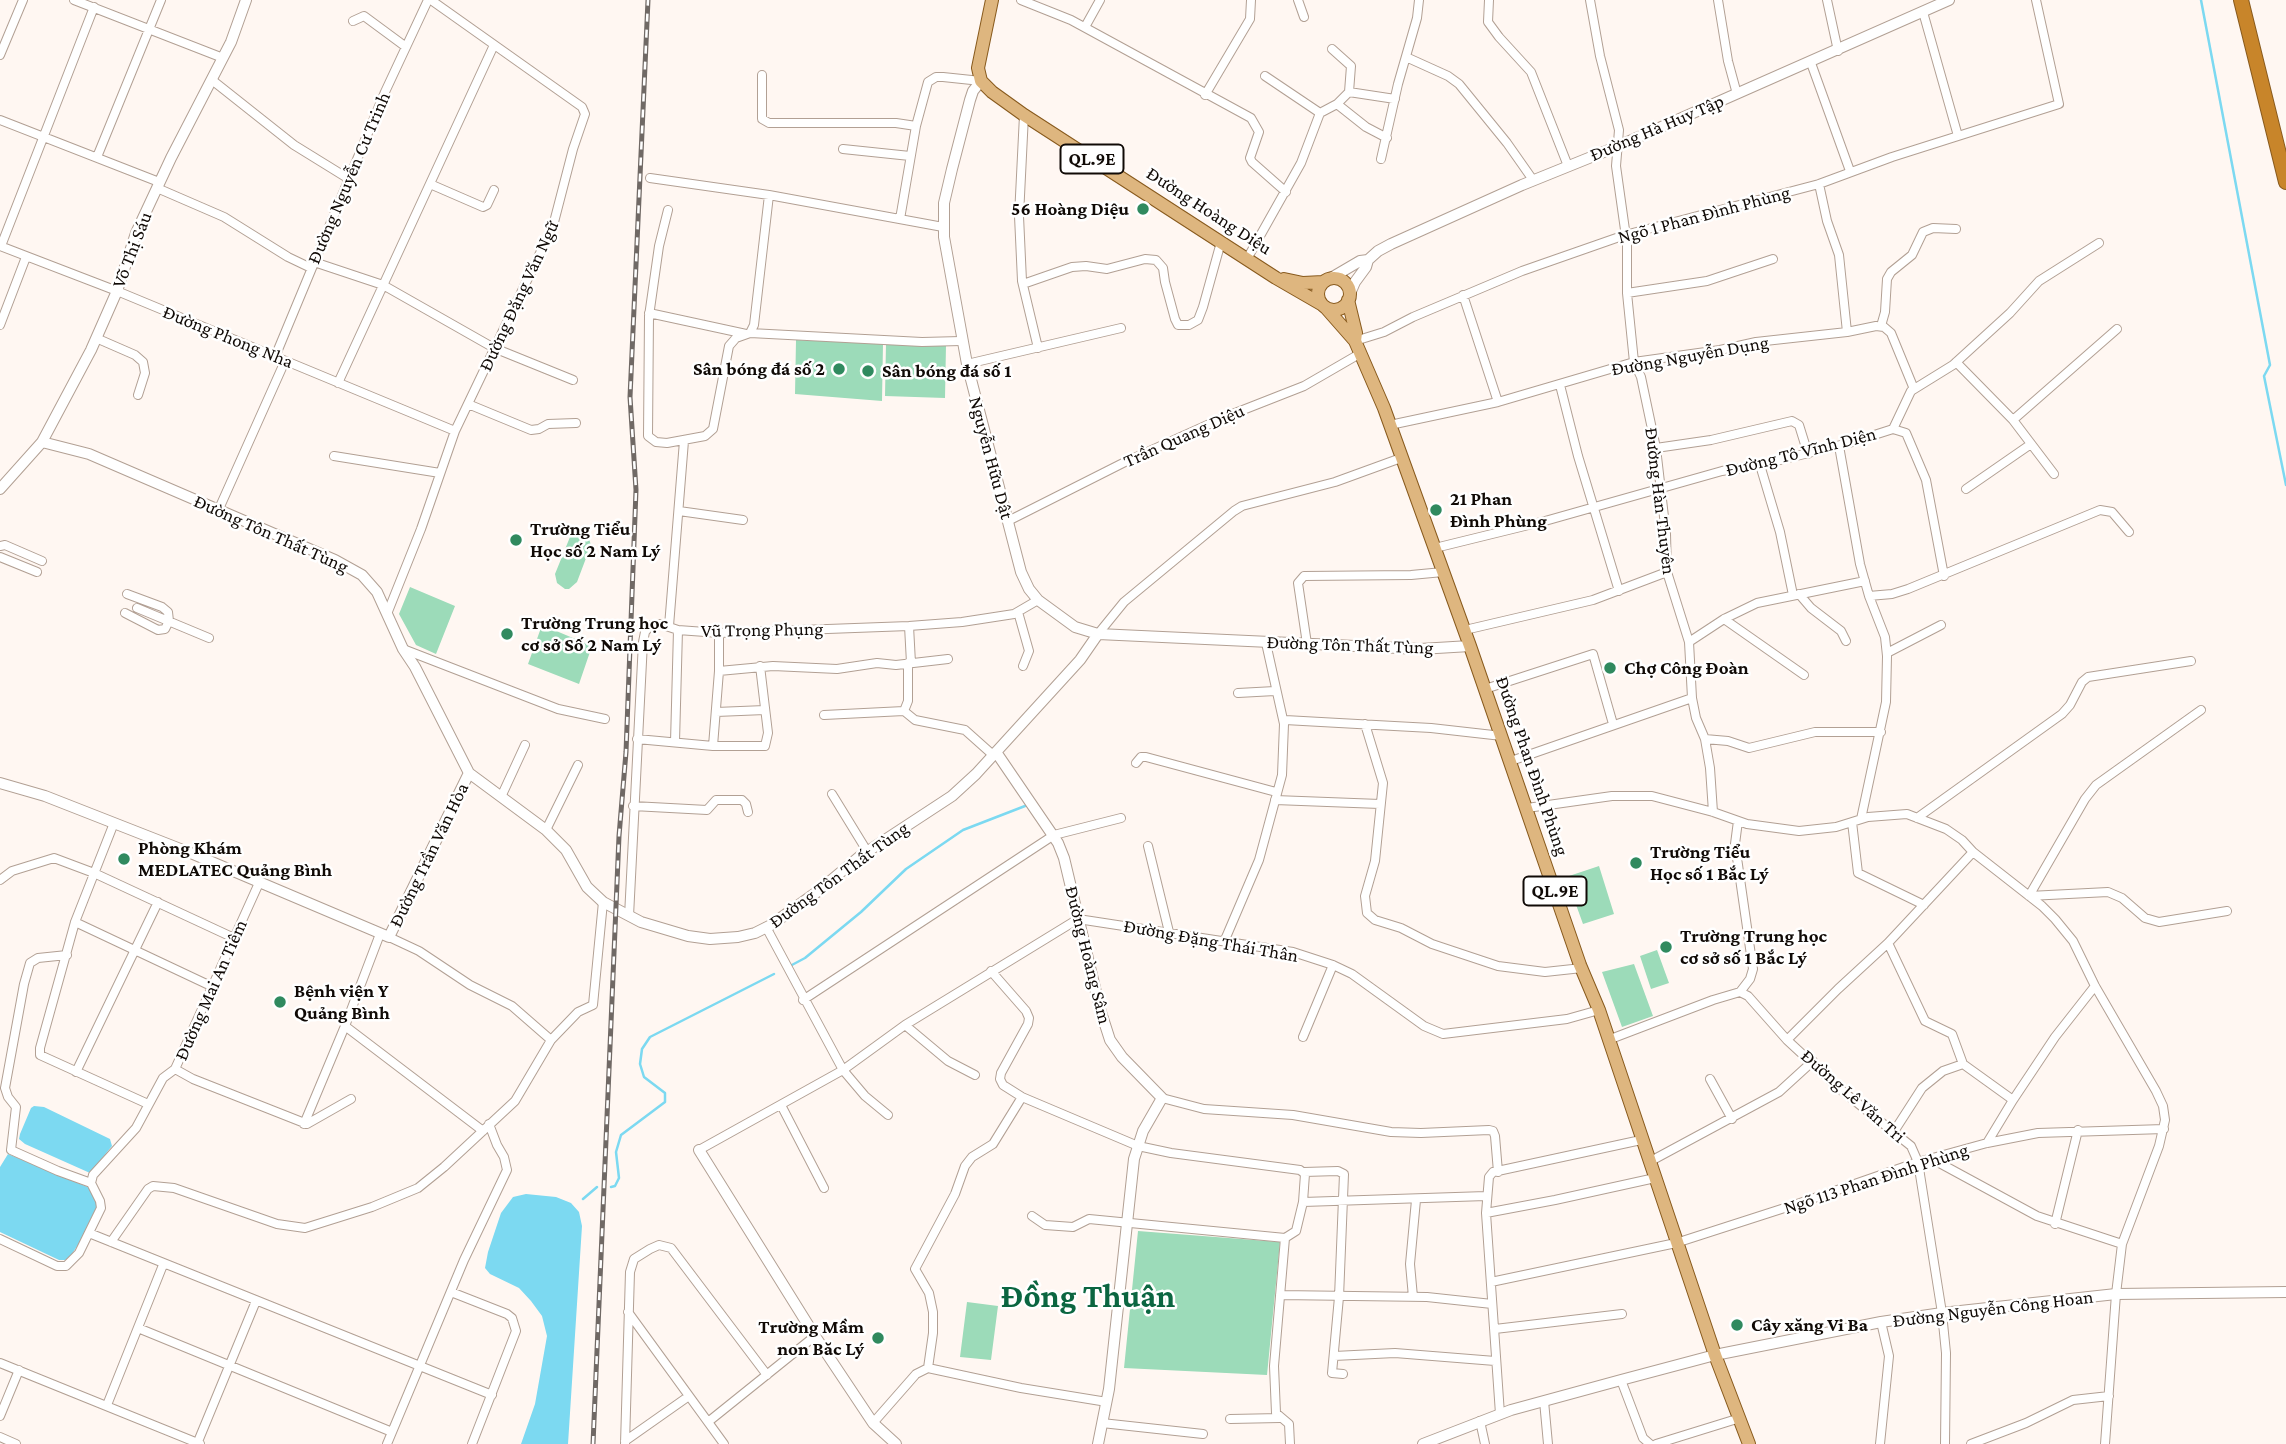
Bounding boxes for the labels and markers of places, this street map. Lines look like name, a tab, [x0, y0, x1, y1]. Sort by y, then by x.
place label: 56 Hoàng Diệu	[1011, 198, 1129, 220]
marker: 56 Hoàng Diệu	[1135, 201, 1151, 217]
place label: Sân bóng đá số 2	[693, 358, 825, 380]
place label: Sân bóng đá số 1	[882, 360, 1011, 382]
marker: Sân bóng đá số 2	[831, 361, 847, 377]
marker: Sân bóng đá số 1	[860, 363, 876, 379]
place label: 21 Phan Đình Phùng	[1450, 488, 1547, 532]
marker: 21 Phan Đình Phùng	[1428, 502, 1444, 518]
place label: Trường Tiểu Học số 2 Nam Lý	[530, 518, 660, 562]
marker: Trường Tiểu Học số 2 Nam Lý	[508, 532, 524, 548]
place label: Trường Trung học cơ sở Số 2 Nam Lý	[521, 612, 668, 656]
marker: Trường Trung học cơ sở Số 2 Nam Lý	[499, 626, 515, 642]
place label: Chợ Công Đoàn	[1624, 657, 1749, 679]
marker: Chợ Công Đoàn	[1602, 660, 1618, 676]
place label: Phòng Khám MEDLATEC Quảng Bình	[138, 837, 332, 881]
place label: Trường Tiểu Học số 1 Bắc Lý	[1650, 841, 1769, 885]
marker: Phòng Khám MEDLATEC Quảng Bình	[116, 851, 132, 867]
marker: Trường Tiểu Học số 1 Bắc Lý	[1628, 855, 1644, 871]
place label: Trường Trung học cơ sở số 1 Bắc Lý	[1680, 925, 1827, 969]
marker: Trường Trung học cơ sở số 1 Bắc Lý	[1658, 939, 1674, 955]
place label: Bệnh viện Y Quảng Bình	[294, 980, 390, 1024]
marker: Bệnh viện Y Quảng Bình	[272, 994, 288, 1010]
place label: Cây xăng Vi Ba	[1751, 1314, 1868, 1336]
place label: Trường Mầm non Băc Lý	[758, 1316, 864, 1360]
marker: Cây xăng Vi Ba	[1729, 1317, 1745, 1333]
marker: Trường Mầm non Băc Lý	[870, 1330, 886, 1346]

